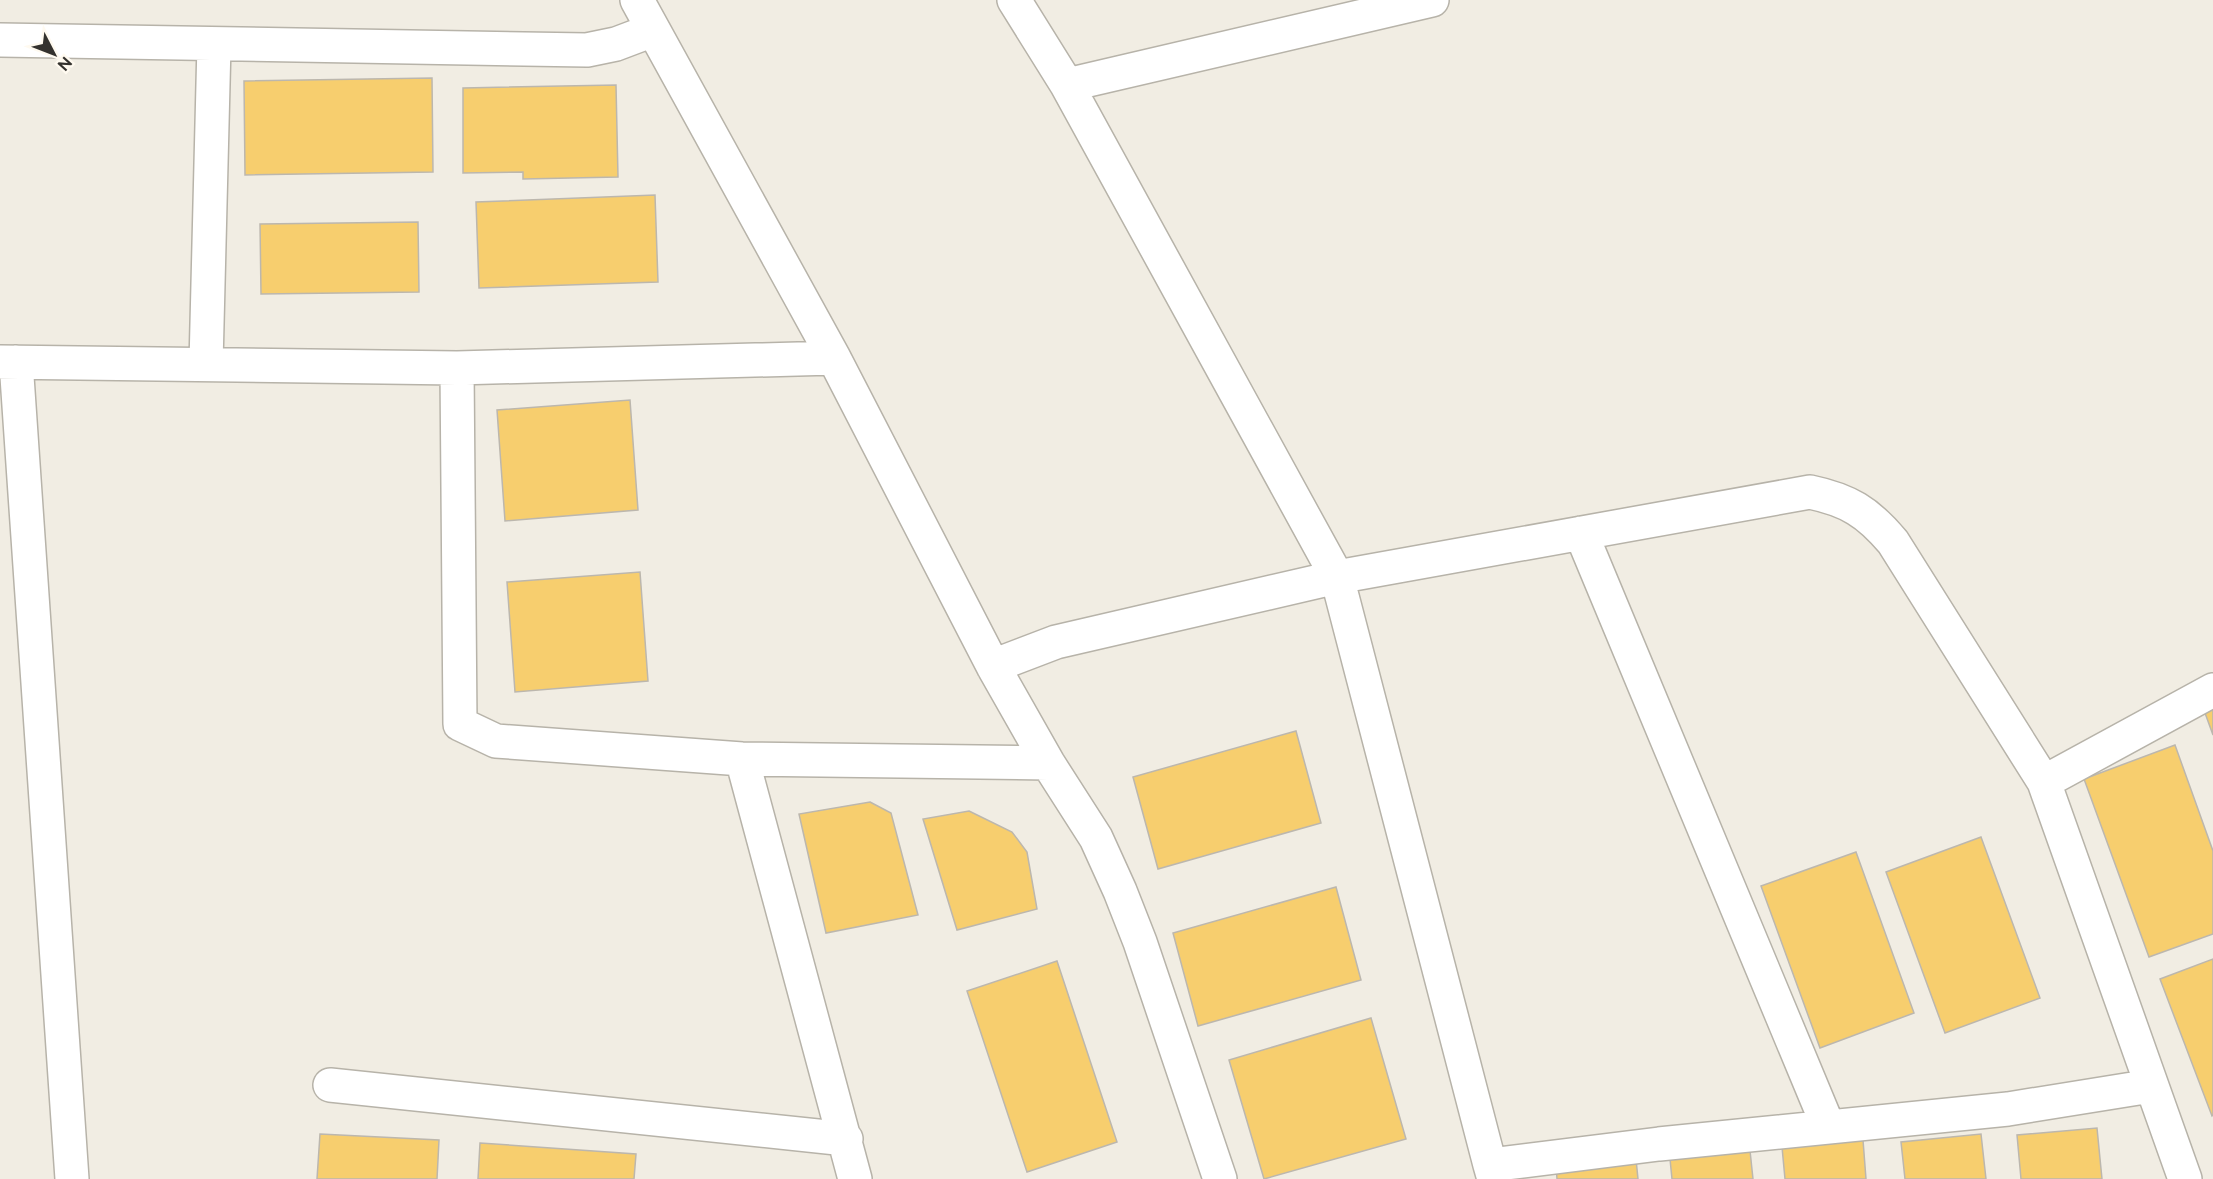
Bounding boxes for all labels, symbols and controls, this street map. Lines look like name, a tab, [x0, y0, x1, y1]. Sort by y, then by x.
north arrow	[24, 24, 84, 84]
text: N	[54, 53, 76, 75]

